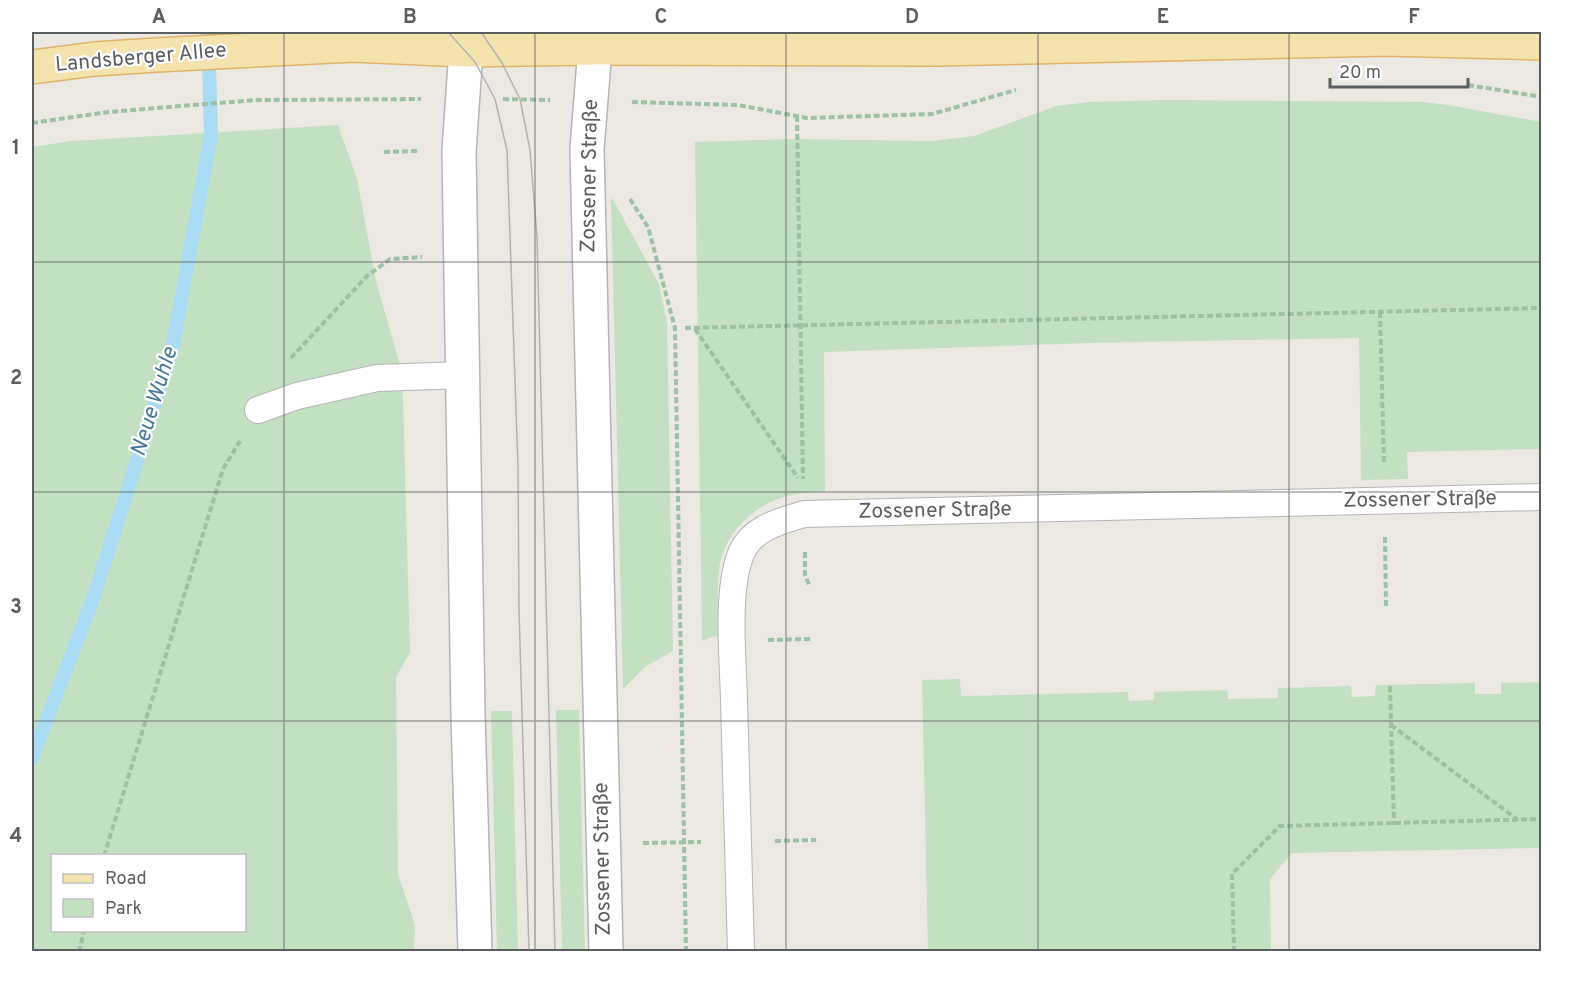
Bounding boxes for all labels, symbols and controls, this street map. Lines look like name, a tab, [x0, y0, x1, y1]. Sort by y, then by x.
text: A	[152, 5, 166, 31]
text: B	[403, 5, 417, 31]
text: C	[655, 5, 667, 31]
text: D	[905, 5, 919, 31]
text: E	[1157, 5, 1169, 31]
text: F	[1408, 5, 1420, 31]
street label: Landsberger Allee	[54, 37, 228, 79]
scale bar	[1330, 51, 1468, 89]
text: 20 m	[1339, 62, 1381, 85]
street label: Zossener Straße	[575, 99, 605, 253]
text: 1	[12, 136, 20, 162]
water label: Neue Wuhle	[126, 344, 185, 460]
text: 2	[10, 366, 22, 392]
street label: Zossener Straße	[1343, 485, 1497, 515]
street label: Zossener Straße	[858, 496, 1012, 526]
text: 3	[10, 595, 22, 621]
street label: Zossener Straße	[588, 782, 618, 936]
text: 4	[10, 824, 22, 850]
legend	[51, 854, 246, 932]
text: Road	[105, 868, 147, 891]
text: Park	[105, 898, 142, 921]

